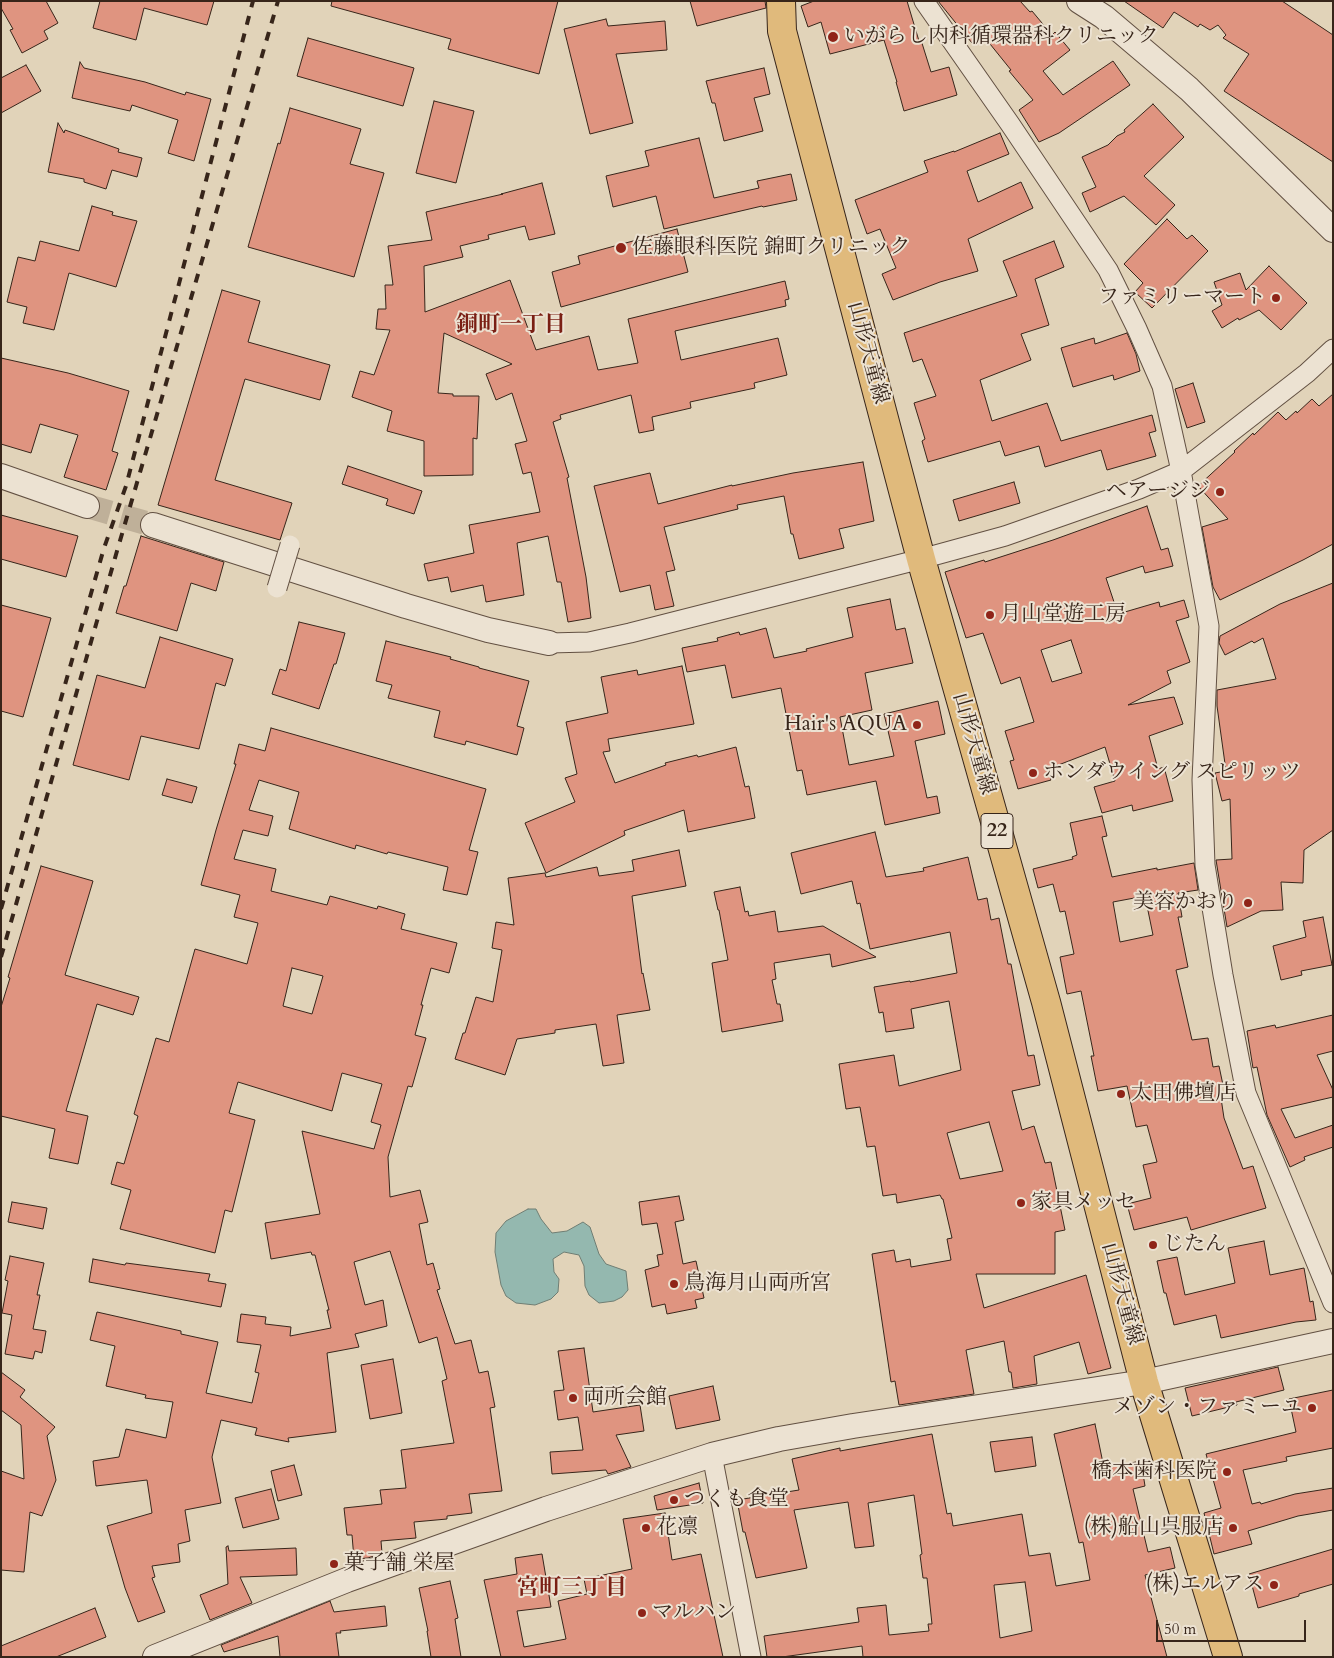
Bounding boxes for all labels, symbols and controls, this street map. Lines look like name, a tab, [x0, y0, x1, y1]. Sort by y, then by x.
place label: いがらし内科循環器科クリニック	[844, 24, 1159, 50]
marker: いがらし内科循環器科クリニック	[826, 30, 840, 44]
place label: 佐藤眼科医院 錦町クリニック	[632, 235, 911, 261]
marker: 佐藤眼科医院 錦町クリニック	[614, 241, 628, 255]
place label: ファミリーマート	[1098, 285, 1266, 311]
marker: ファミリーマート	[1270, 292, 1282, 304]
street label: 山形天童線	[841, 299, 893, 407]
district label: 銅町一丁目	[456, 313, 566, 339]
place label: ヘアージジ	[1106, 479, 1210, 505]
marker: ヘアージジ	[1214, 486, 1226, 498]
place label: 月山堂遊工房	[1000, 602, 1126, 628]
marker: 月山堂遊工房	[984, 609, 996, 621]
street label: 山形天童線	[946, 690, 1000, 798]
place label: Hair's AQUA	[784, 712, 907, 738]
marker: Hair's AQUA	[911, 719, 923, 731]
place label: ホンダウイング スピリッツ	[1043, 760, 1301, 786]
marker: ホンダウイング スピリッツ	[1027, 767, 1039, 779]
road number: 22	[981, 814, 1013, 848]
place label: 美容かおり	[1133, 890, 1238, 916]
marker: 美容かおり	[1242, 897, 1254, 909]
place label: 太田佛壇店	[1131, 1081, 1236, 1107]
marker: 太田佛壇店	[1115, 1088, 1127, 1100]
place label: 家具メッセ	[1031, 1190, 1136, 1216]
marker: 家具メッセ	[1015, 1197, 1027, 1209]
place label: じたん	[1163, 1232, 1226, 1258]
marker: じたん	[1147, 1239, 1159, 1251]
street label: 山形天童線	[1095, 1240, 1147, 1348]
place label: 鳥海月山両所宮	[684, 1271, 831, 1297]
marker: 鳥海月山両所宮	[668, 1278, 680, 1290]
place label: 両所会館	[583, 1385, 667, 1411]
marker: 両所会館	[567, 1392, 579, 1404]
place label: メゾン・ファミーユ	[1113, 1395, 1302, 1421]
marker: メゾン・ファミーユ	[1306, 1402, 1318, 1414]
place label: 橋本歯科医院	[1091, 1459, 1217, 1485]
marker: 橋本歯科医院	[1221, 1466, 1233, 1478]
place label: つくも食堂	[684, 1487, 789, 1513]
marker: つくも食堂	[668, 1494, 680, 1506]
place label: 花凛	[656, 1515, 698, 1541]
place label: (株)船山呉服店	[1084, 1515, 1223, 1541]
marker: 花凛	[640, 1522, 652, 1534]
marker: (株)船山呉服店	[1227, 1522, 1239, 1534]
place label: 菓子舗 栄屋	[344, 1551, 455, 1577]
marker: 菓子舗 栄屋	[328, 1558, 340, 1570]
place label: (株)エルアス	[1146, 1572, 1264, 1598]
district label: 宮町三丁目	[517, 1576, 627, 1602]
marker: (株)エルアス	[1268, 1579, 1280, 1591]
place label: マルハン	[652, 1600, 736, 1626]
marker: マルハン	[636, 1607, 648, 1619]
scale bar	[1159, 1610, 1309, 1642]
text: 50 m	[1164, 1619, 1196, 1639]

